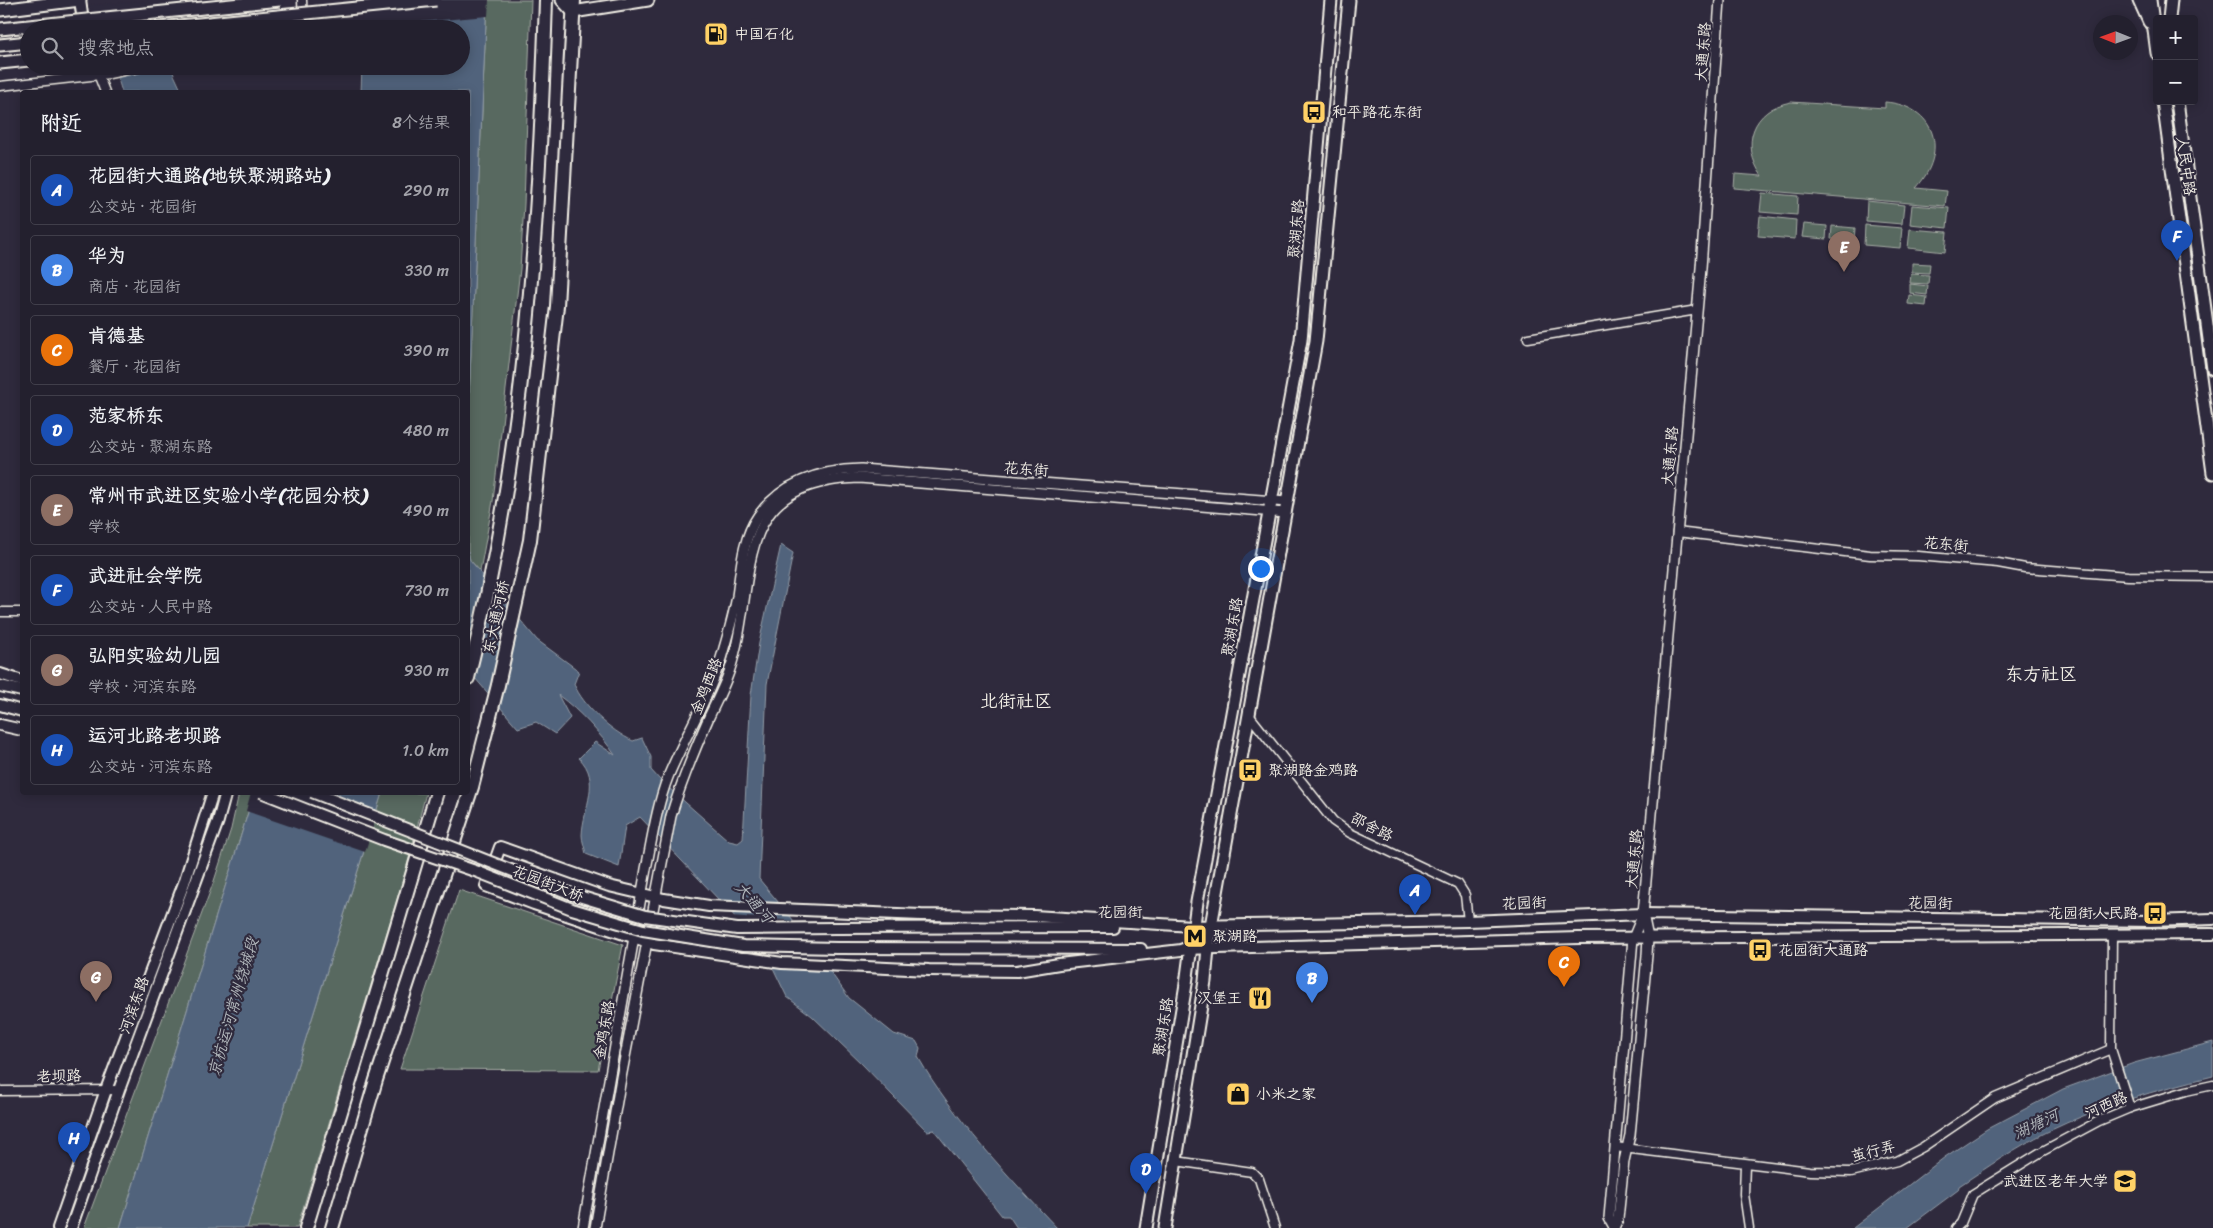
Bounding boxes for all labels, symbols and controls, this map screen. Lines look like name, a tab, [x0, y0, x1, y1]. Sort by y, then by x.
north arrow	[2093, 15, 2138, 60]
map controls	[2153, 15, 2198, 105]
button: +	[2153, 15, 2198, 60]
search box	[20, 20, 470, 75]
fuel station icon: 中国石化	[703, 21, 729, 47]
place label: 中国石化	[734, 21, 794, 47]
street label: 大通东路	[1688, 21, 1718, 83]
text: 搜索地点	[78, 31, 154, 64]
icon: search	[38, 34, 66, 62]
button: −	[2153, 60, 2198, 105]
bus stop icon: 和平路花东街	[1301, 99, 1327, 125]
place label: 和平路花东街	[1332, 99, 1422, 125]
text: 附近	[40, 104, 82, 142]
text: 8个结果	[392, 108, 450, 137]
street label: 人民中路	[2169, 134, 2203, 198]
text: 花园街大通路(地铁聚湖路站)	[88, 159, 329, 192]
text: A	[52, 176, 62, 205]
text: 290 m	[403, 176, 449, 205]
text: 公交站 · 花园街	[88, 192, 197, 221]
street label: 聚湖东路	[1280, 198, 1312, 260]
pin: F	[2161, 220, 2193, 261]
pin: E	[1828, 231, 1860, 272]
text: 华为	[88, 239, 126, 272]
text: B	[52, 256, 62, 285]
text: 330 m	[405, 256, 449, 285]
text: 商店 · 花园街	[88, 272, 181, 301]
text: 肯德基	[88, 319, 145, 352]
text: C	[52, 336, 62, 365]
text: 390 m	[404, 336, 449, 365]
text: 餐厅 · 花园街	[88, 352, 181, 381]
text: 范家桥东	[88, 399, 164, 432]
text: D	[52, 416, 62, 445]
text: 480 m	[403, 416, 449, 445]
street label: 大通东路	[1654, 425, 1686, 487]
text: 公交站 · 聚湖东路	[88, 432, 213, 461]
street label: 花东街	[1003, 454, 1049, 484]
text: 常州市武进区实验小学(花园分校)	[88, 479, 367, 512]
text: E	[53, 496, 61, 525]
text: 490 m	[403, 496, 449, 525]
text: 学校	[88, 512, 120, 541]
street label: 花东街	[1922, 529, 1970, 559]
your location	[1248, 556, 1274, 582]
text: 武进社会学院	[88, 559, 202, 592]
text: F	[53, 576, 61, 605]
text: 730 m	[405, 576, 449, 605]
street label: 东大通河桥	[475, 578, 517, 656]
text: 公交站 · 人民中路	[88, 592, 213, 621]
street label: 聚湖东路	[1214, 595, 1250, 659]
text: 弘阳实验幼儿园	[88, 639, 221, 672]
street label: 金鸡西路	[683, 653, 729, 719]
text: G	[52, 656, 62, 685]
text: 930 m	[404, 656, 449, 685]
district label: 东方社区	[2005, 658, 2077, 690]
text: 学校 · 河滨东路	[88, 672, 197, 701]
district label: 北街社区	[980, 685, 1052, 717]
text: 运河北路老坝路	[88, 719, 221, 752]
text: H	[51, 736, 63, 765]
text: 1.0 km	[402, 736, 449, 765]
text: 公交站 · 河滨东路	[88, 752, 213, 781]
bus stop icon: 聚湖路金鸡路	[1237, 757, 1263, 783]
place label: 聚湖路金鸡路	[1268, 757, 1358, 783]
street label: 邵舍路	[1346, 805, 1398, 849]
street label: 大通东路	[1618, 828, 1650, 890]
street label: 花园街大桥	[508, 857, 588, 909]
water label: 大通河	[727, 874, 783, 932]
pin: A	[1399, 874, 1431, 915]
street label: 花园街	[1501, 889, 1547, 917]
street label: 花园街	[1907, 890, 1953, 916]
street label: 花园街	[1097, 899, 1143, 925]
place label: 花园街人民路	[2048, 900, 2138, 926]
bus stop icon: 花园街人民路	[2142, 900, 2168, 926]
metro station icon: 聚湖路	[1182, 923, 1208, 949]
place label: 聚湖路	[1212, 923, 1257, 949]
water label: 京杭运河常州绕城段	[199, 932, 267, 1080]
bus stop icon: 花园街大通路	[1747, 937, 1773, 963]
place label: 花园街大通路	[1778, 937, 1868, 963]
pin: C	[1548, 946, 1580, 987]
pin: G	[80, 961, 112, 1002]
pin: B	[1296, 962, 1328, 1003]
street label: 河滨东路	[112, 972, 156, 1038]
place label: 汉堡王	[1197, 985, 1242, 1011]
restaurant icon: 汉堡王	[1247, 985, 1273, 1011]
street label: 聚湖东路	[1145, 995, 1181, 1059]
street label: 金鸡东路	[586, 998, 622, 1062]
street label: 老坝路	[36, 1063, 82, 1089]
shop icon: 小米之家	[1225, 1081, 1251, 1107]
place label: 小米之家	[1256, 1081, 1316, 1107]
street label: 河西路	[2080, 1084, 2132, 1126]
water label: 湖塘河	[2008, 1099, 2067, 1147]
pin: H	[58, 1122, 90, 1163]
street label: 茧行弄	[1848, 1133, 1898, 1169]
pin: D	[1130, 1153, 1162, 1194]
place label: 武进区老年大学	[2003, 1168, 2108, 1194]
school or university icon: 武进区老年大学	[2112, 1168, 2138, 1194]

